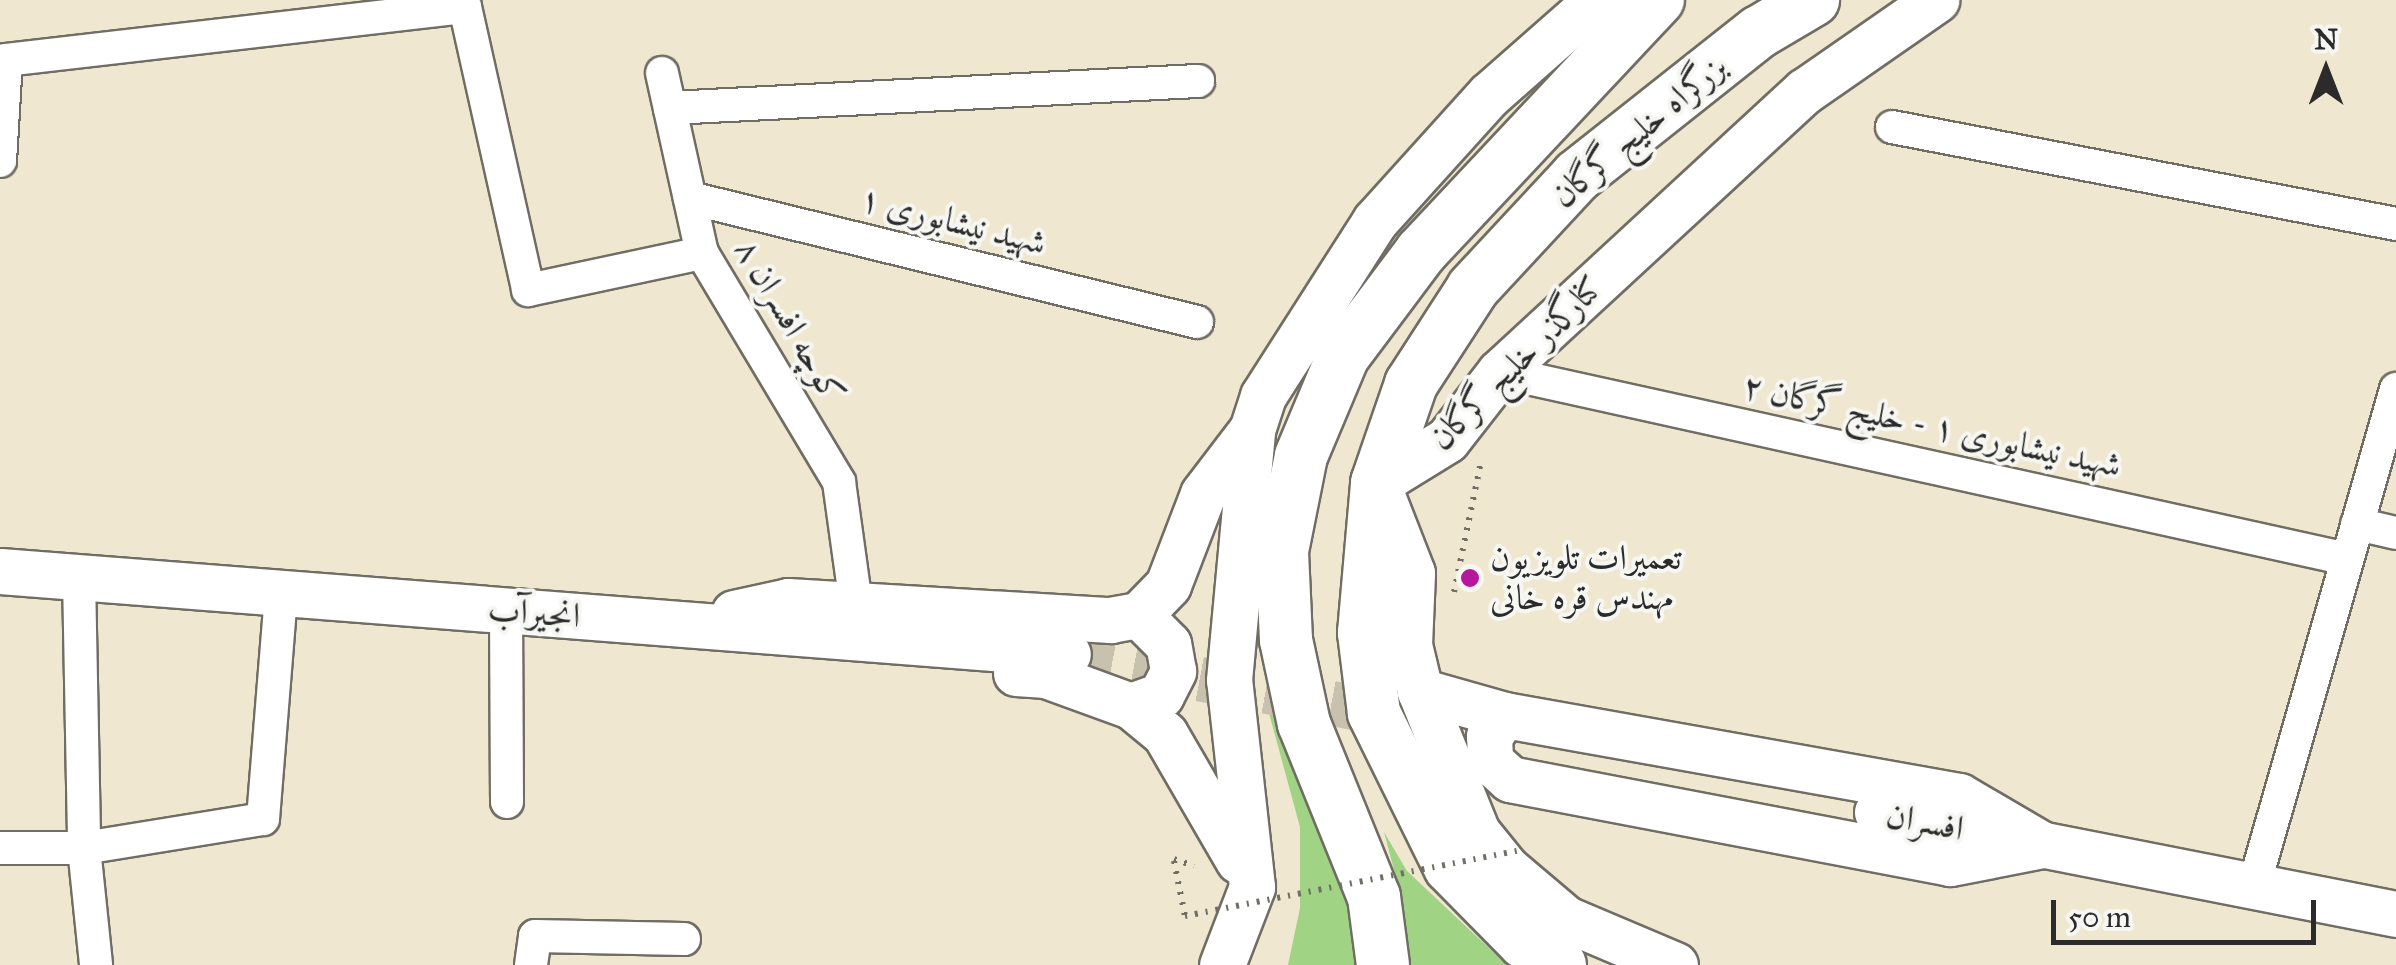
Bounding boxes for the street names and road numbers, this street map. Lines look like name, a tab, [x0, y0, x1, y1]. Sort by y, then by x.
street label: بزرگراه خلیج گرگان	[1543, 46, 1735, 216]
street label: شهید نیشابوری ۱	[855, 178, 1051, 264]
street label: کوچه افسران ۸	[726, 231, 854, 411]
street label: کنارگذر خلیج گرگان	[1420, 267, 1612, 459]
street label: شهید نیشابوری ۱ - خلیج گرگان ۲	[1739, 365, 2125, 487]
street label: انجیرآب	[486, 589, 582, 637]
street label: افسران	[1883, 794, 1967, 850]

